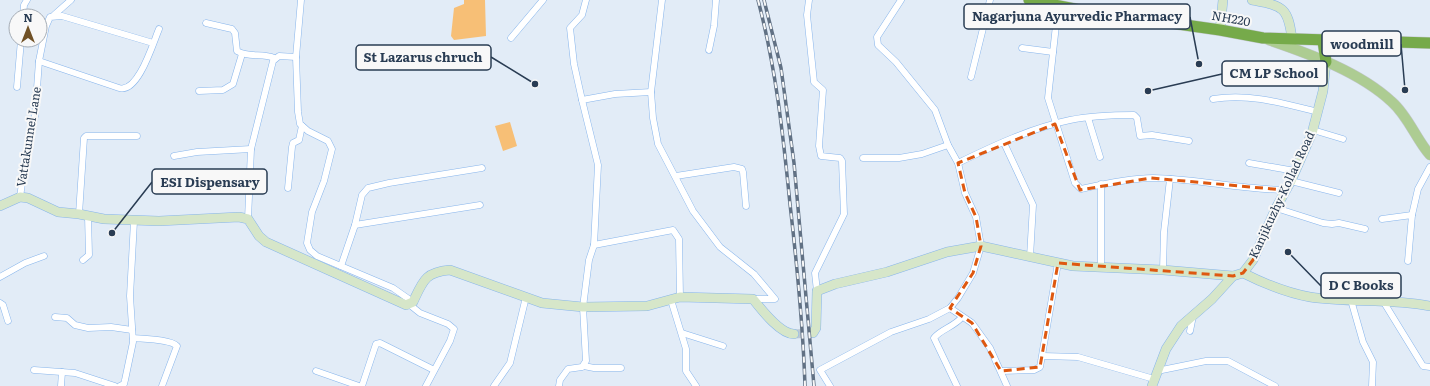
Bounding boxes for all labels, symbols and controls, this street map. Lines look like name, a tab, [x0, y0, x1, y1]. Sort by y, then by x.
callout: Nagarjuna Ayurvedic Pharmacy	[964, 4, 1190, 29]
text: Nagarjuna Ayurvedic Pharmacy	[972, 6, 1182, 25]
street label: NH220	[1210, 6, 1252, 30]
north arrow	[8, 8, 48, 48]
text: N	[23, 9, 33, 25]
callout: woodmill	[1322, 31, 1401, 56]
text: woodmill	[1330, 34, 1394, 53]
callout: St Lazarus chruch	[356, 45, 491, 70]
text: St Lazarus chruch	[363, 47, 483, 66]
callout: CM LP School	[1222, 61, 1327, 86]
text: CM LP School	[1230, 63, 1319, 82]
street label: Vattakunnel Lane	[11, 85, 45, 188]
street label: Kanjikuzhy-Kollad Road	[1244, 127, 1319, 261]
callout: ESI Dispensary	[152, 169, 267, 194]
text: ESI Dispensary	[160, 172, 260, 191]
callout: D C Books	[1321, 273, 1401, 298]
text: D C Books	[1329, 275, 1394, 294]

